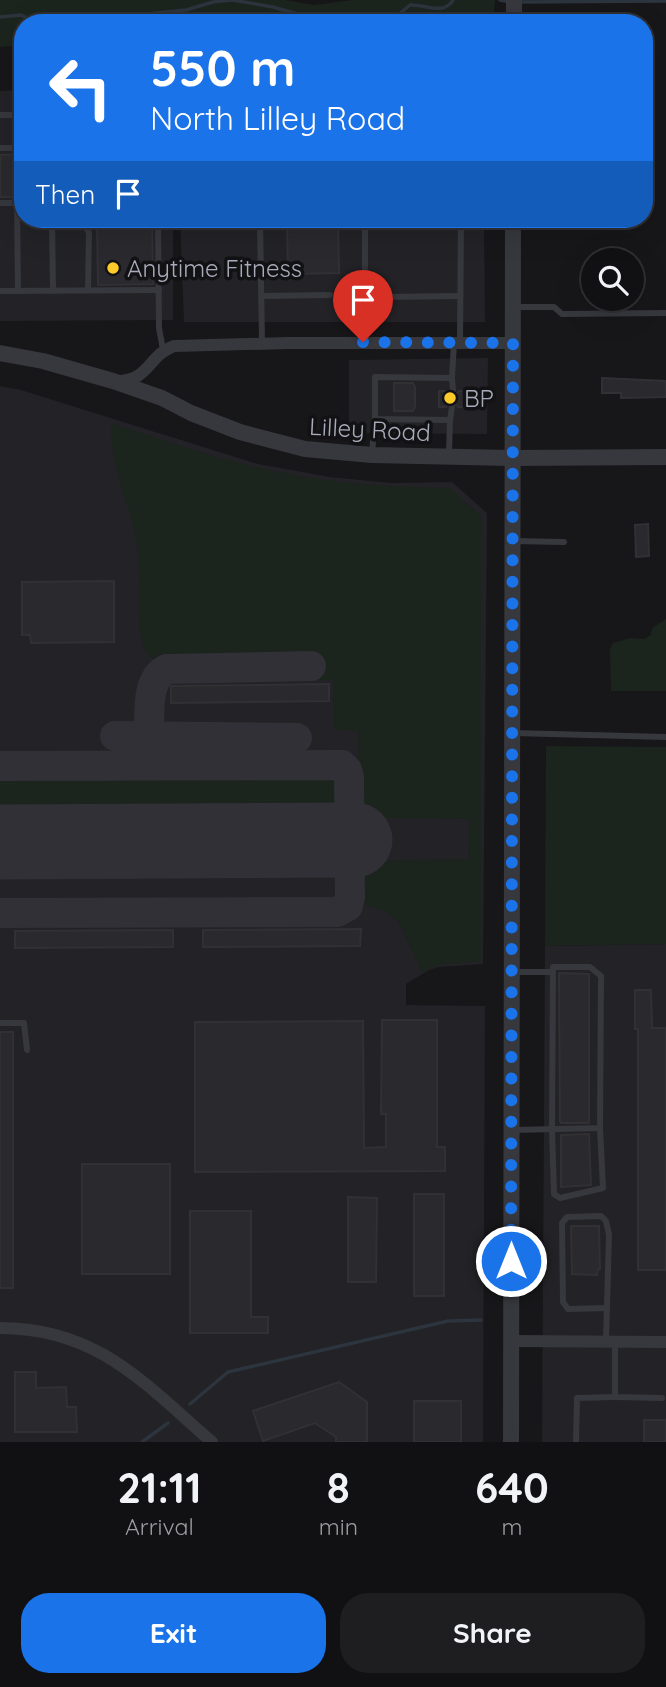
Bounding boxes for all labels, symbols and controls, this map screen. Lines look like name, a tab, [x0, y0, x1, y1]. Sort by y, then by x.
text: 550 m	[150, 37, 295, 98]
icon: left	[35, 42, 126, 133]
text: North Lilley Road	[150, 98, 405, 138]
icon: arrive	[109, 175, 147, 213]
text: Then	[35, 178, 95, 211]
map controls	[581, 248, 644, 311]
button: search	[581, 248, 644, 311]
place label: Anytime Fitness	[127, 253, 302, 283]
marker: Anytime Fitness	[105, 260, 121, 276]
pin	[333, 270, 393, 342]
icon: arrive	[344, 281, 382, 319]
place label: BP	[464, 383, 494, 413]
marker: BP	[442, 390, 458, 406]
street label: Lilley Road	[308, 411, 432, 447]
position arrow	[474, 1224, 548, 1298]
text: 21:11	[117, 1461, 202, 1514]
text: 8	[327, 1461, 350, 1514]
text: 640	[475, 1461, 549, 1514]
text: Arrival	[125, 1512, 194, 1541]
text: min	[319, 1512, 358, 1541]
text: m	[501, 1512, 522, 1541]
button: Exit	[21, 1593, 326, 1673]
button: Share	[340, 1593, 645, 1673]

